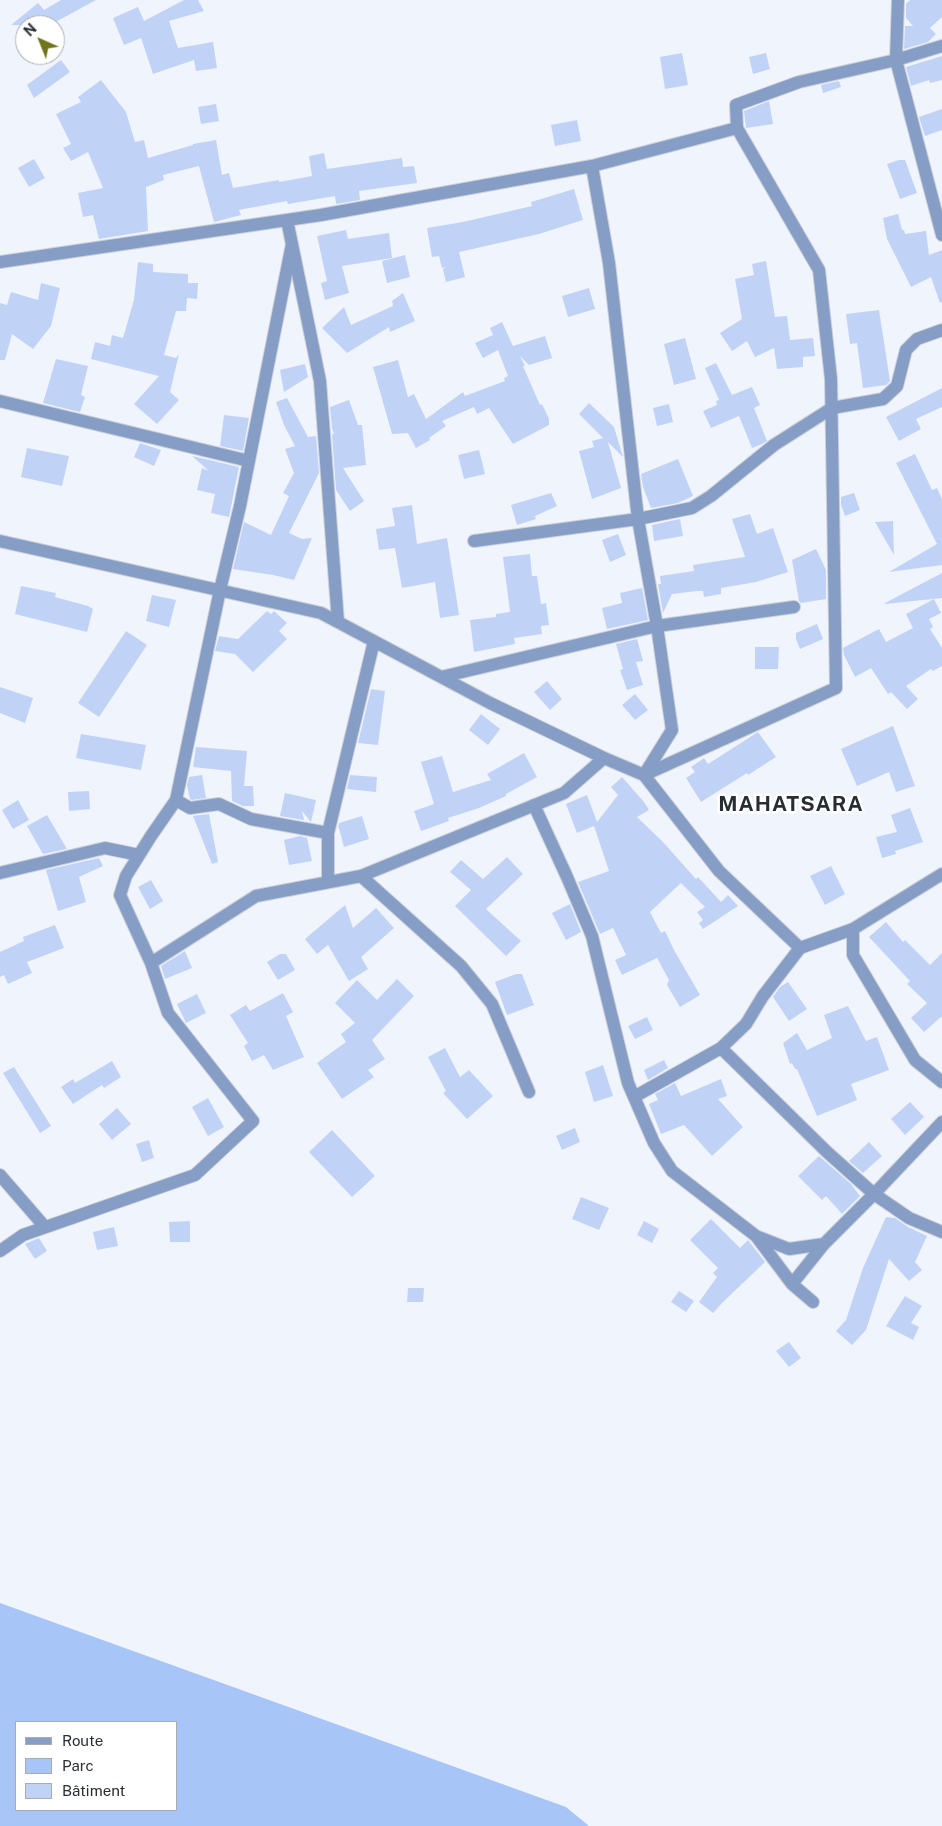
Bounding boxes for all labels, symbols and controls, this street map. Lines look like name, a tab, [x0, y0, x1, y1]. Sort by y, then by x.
north arrow	[15, 15, 65, 65]
text: N	[21, 20, 40, 39]
district label: MAHATSARA	[717, 792, 865, 818]
legend	[15, 1721, 178, 1811]
text: Route	[62, 1732, 103, 1749]
text: Parc	[62, 1757, 94, 1774]
text: Bâtiment	[62, 1782, 125, 1799]

